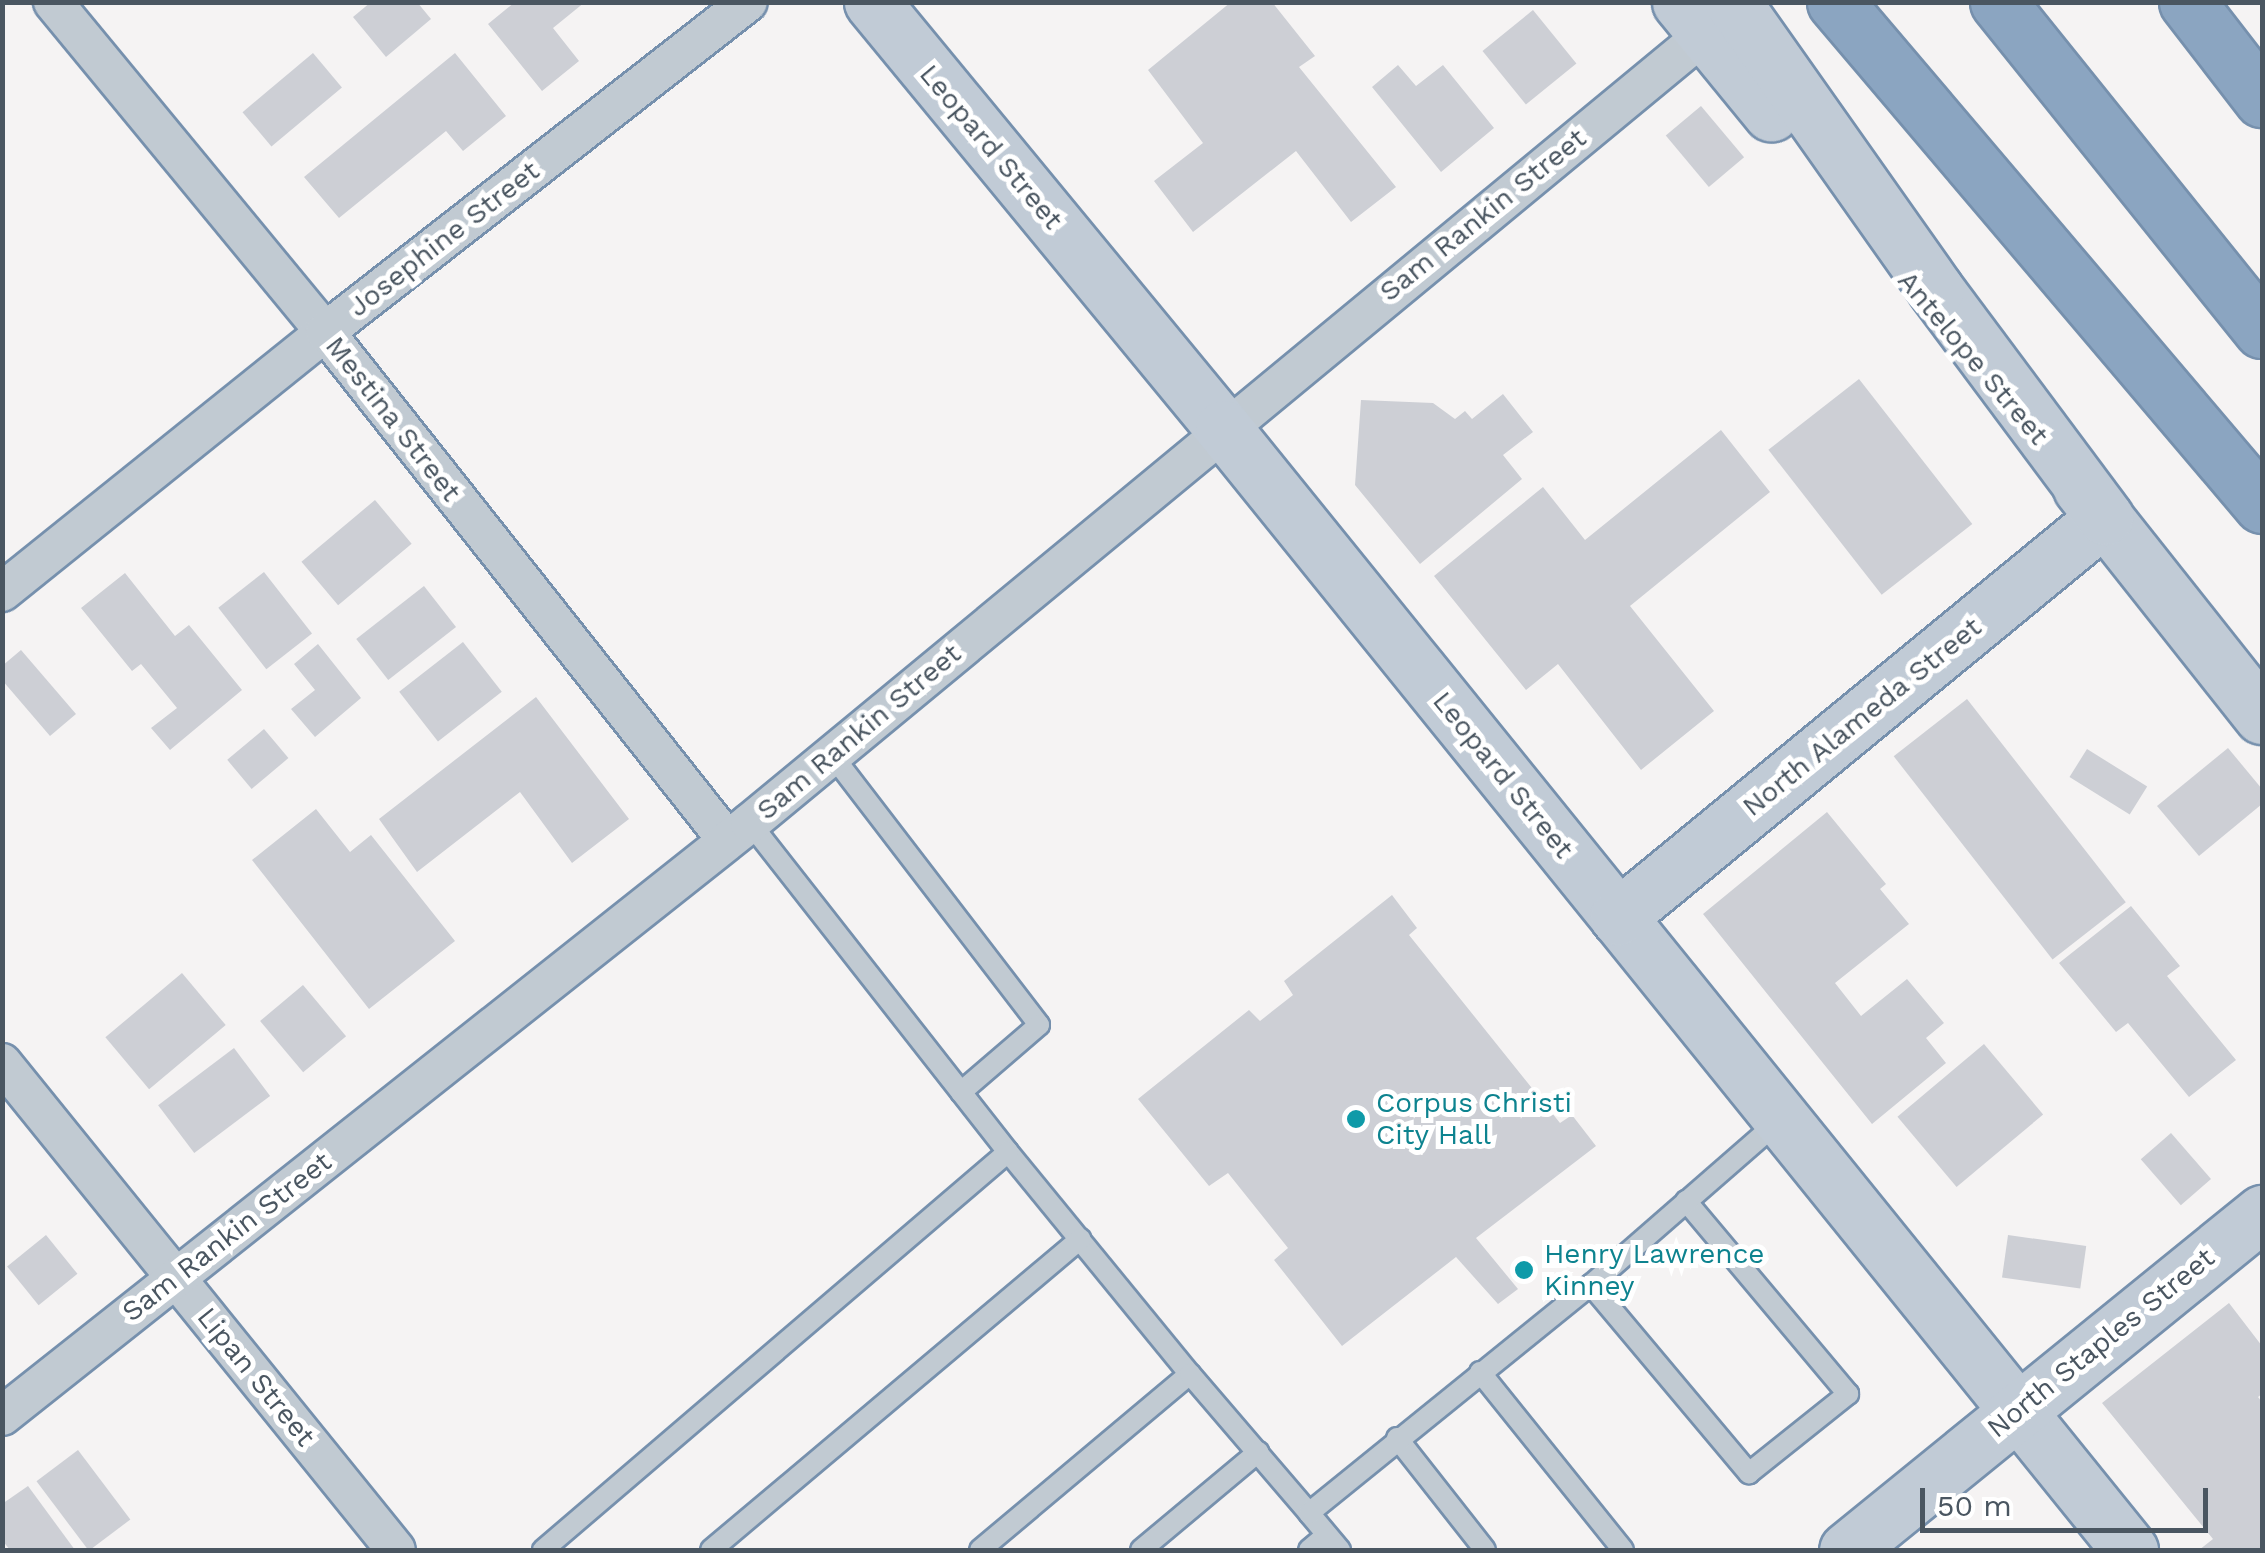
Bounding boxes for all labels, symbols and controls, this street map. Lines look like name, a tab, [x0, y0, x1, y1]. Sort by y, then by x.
street label: Leopard Street	[912, 58, 1070, 236]
street label: Sam Rankin Street	[1373, 121, 1593, 309]
street label: Josephine Street	[342, 154, 546, 324]
street label: Antelope Street	[1891, 264, 2055, 452]
street label: Mestina Street	[318, 330, 468, 508]
street label: North Alameda Street	[1735, 610, 1989, 824]
street label: Sam Rankin Street	[750, 637, 968, 827]
street label: Leopard Street	[1425, 685, 1581, 865]
place label: Corpus Christi City Hall	[1376, 1086, 1572, 1152]
marker: Corpus Christi City Hall	[1345, 1108, 1367, 1130]
street label: Sam Rankin Street	[116, 1145, 338, 1329]
place label: Henry Lawrence Kinney	[1544, 1237, 1765, 1303]
street label: North Staples Street	[1981, 1241, 2221, 1445]
marker: Henry Lawrence Kinney	[1513, 1259, 1535, 1281]
street label: Lipan Street	[190, 1301, 322, 1453]
scale bar	[1925, 1468, 2212, 1530]
text: 50 m	[1937, 1488, 2012, 1523]

